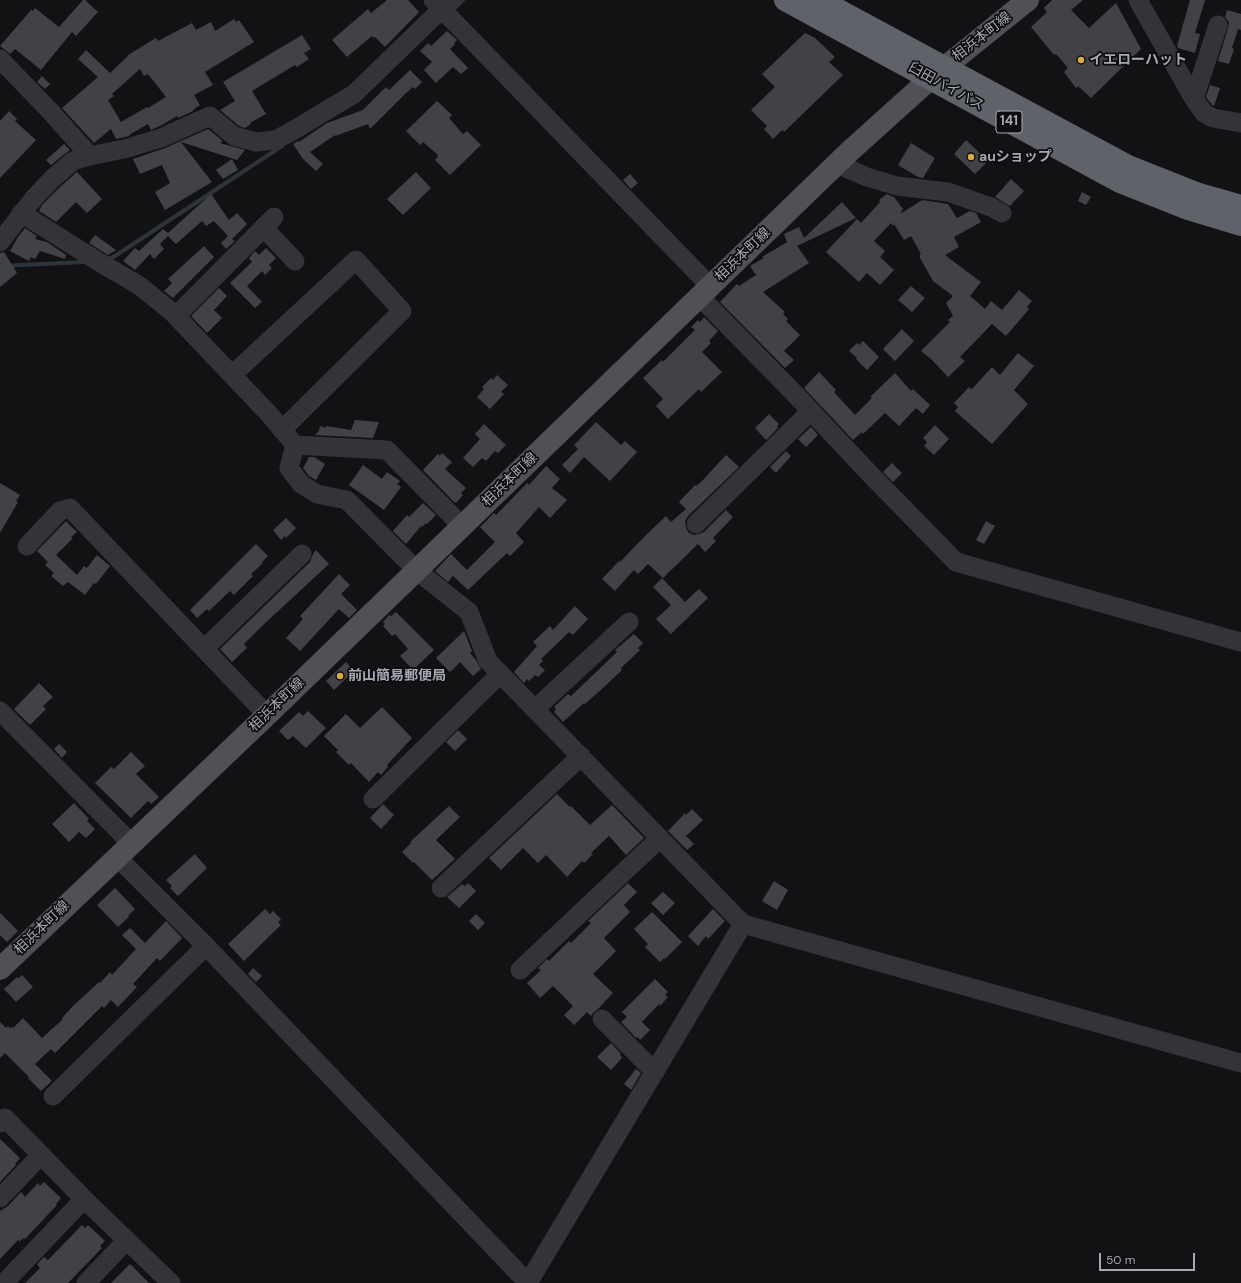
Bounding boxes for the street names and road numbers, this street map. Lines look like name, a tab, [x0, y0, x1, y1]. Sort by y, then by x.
street label: 相浜本町線	[949, 9, 1015, 65]
street label: 臼田バイパス	[905, 59, 987, 115]
road number: 141	[996, 111, 1022, 133]
street label: 相浜本町線	[712, 225, 774, 285]
street label: 相浜本町線	[479, 450, 541, 510]
street label: 相浜本町線	[246, 675, 308, 735]
street label: 相浜本町線	[11, 898, 73, 958]

